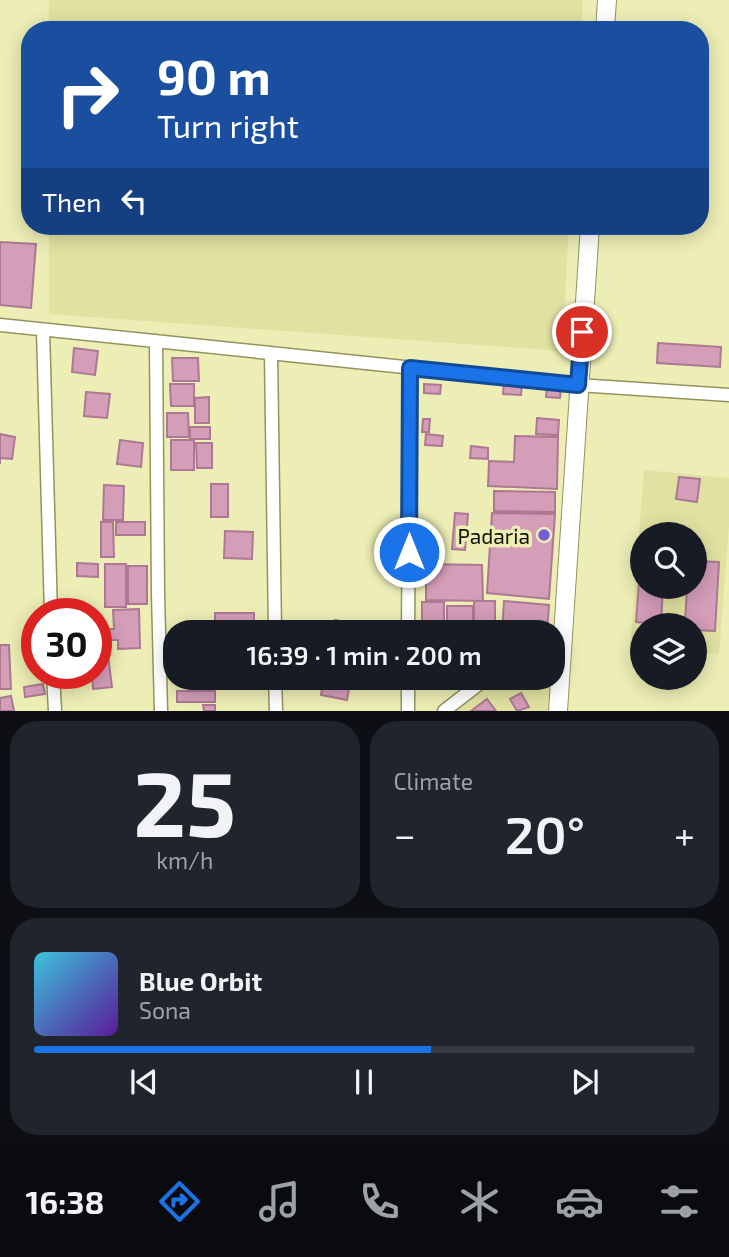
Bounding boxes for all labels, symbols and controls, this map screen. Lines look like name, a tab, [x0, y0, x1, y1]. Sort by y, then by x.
text: 90 m	[157, 46, 271, 105]
icon: right	[42, 49, 133, 140]
text: Turn right	[157, 106, 299, 144]
icon: left	[115, 182, 153, 220]
text: Then	[42, 186, 101, 217]
pin	[552, 302, 612, 362]
icon: arrive	[563, 313, 601, 351]
position arrow	[372, 515, 446, 589]
map controls	[630, 522, 707, 690]
button: search	[630, 522, 707, 599]
place label: Padaria	[457, 523, 530, 548]
marker: Padaria	[536, 527, 552, 543]
speed limit sign: 30	[21, 598, 112, 689]
button: layers	[630, 613, 707, 690]
text: 16:39 · 1 min · 200 m	[247, 639, 482, 670]
text: 25	[133, 746, 236, 855]
text: Climate	[394, 767, 473, 795]
text: 20°	[505, 802, 585, 864]
text: −	[394, 811, 416, 857]
text: +	[674, 811, 695, 857]
text: km/h	[156, 846, 213, 874]
text: Blue Orbit	[139, 965, 262, 996]
text: Sona	[139, 996, 191, 1024]
icon: previous	[125, 1063, 163, 1101]
icon: pause	[345, 1063, 383, 1101]
icon: next	[566, 1063, 604, 1101]
icon: directions	[155, 1177, 204, 1226]
icon: music	[255, 1177, 304, 1226]
icon: phone	[355, 1177, 404, 1226]
icon: climate	[455, 1177, 504, 1226]
icon: car	[555, 1177, 604, 1226]
icon: filters	[655, 1177, 704, 1226]
text: 16:38	[25, 1182, 104, 1220]

